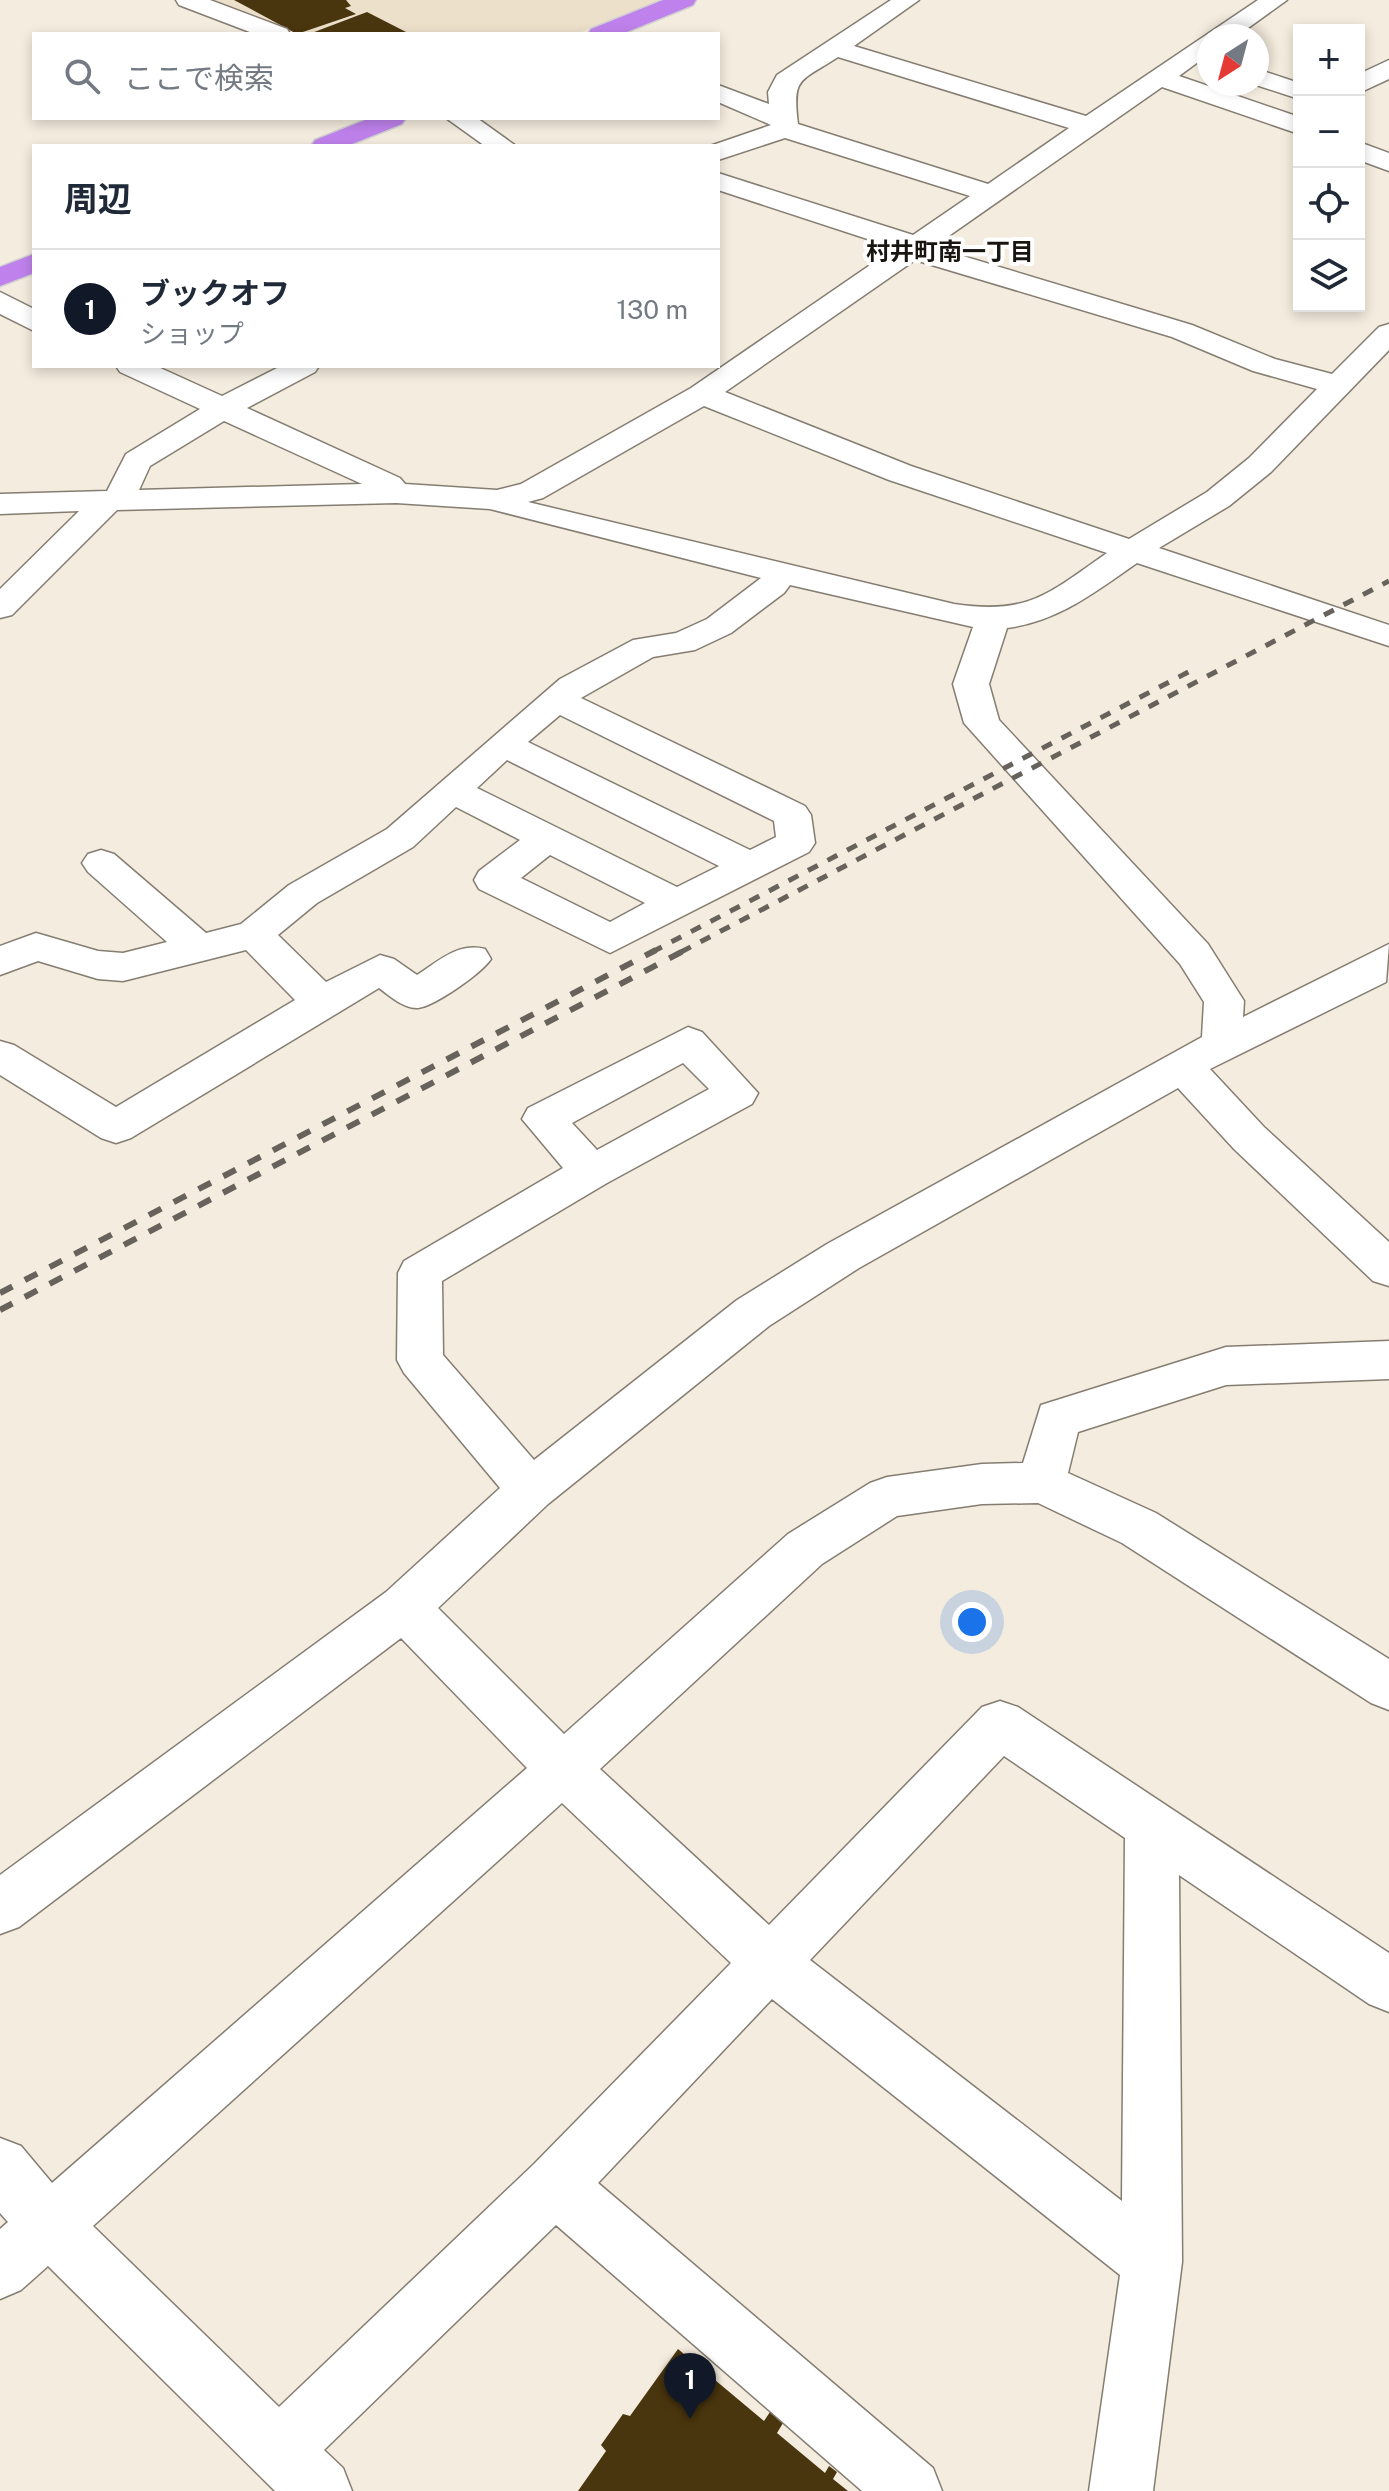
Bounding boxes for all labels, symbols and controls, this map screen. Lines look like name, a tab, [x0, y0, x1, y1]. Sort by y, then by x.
north arrow	[1197, 24, 1269, 96]
map controls	[1293, 24, 1365, 312]
button: +	[1293, 24, 1365, 96]
search box	[32, 32, 720, 120]
icon: search	[60, 54, 104, 98]
text: ここで検索	[124, 60, 274, 96]
button: −	[1293, 96, 1365, 168]
button: locate	[1293, 168, 1365, 240]
text: 周辺	[64, 179, 132, 219]
district label: 村井町南一丁目	[866, 237, 1034, 265]
button: layers	[1293, 240, 1365, 312]
text: ブックオフ	[140, 275, 290, 311]
text: 1	[84, 294, 96, 325]
text: 130 m	[616, 294, 688, 325]
text: ショップ	[140, 318, 244, 349]
your location	[952, 1602, 992, 1642]
pin: 1	[664, 2353, 716, 2419]

